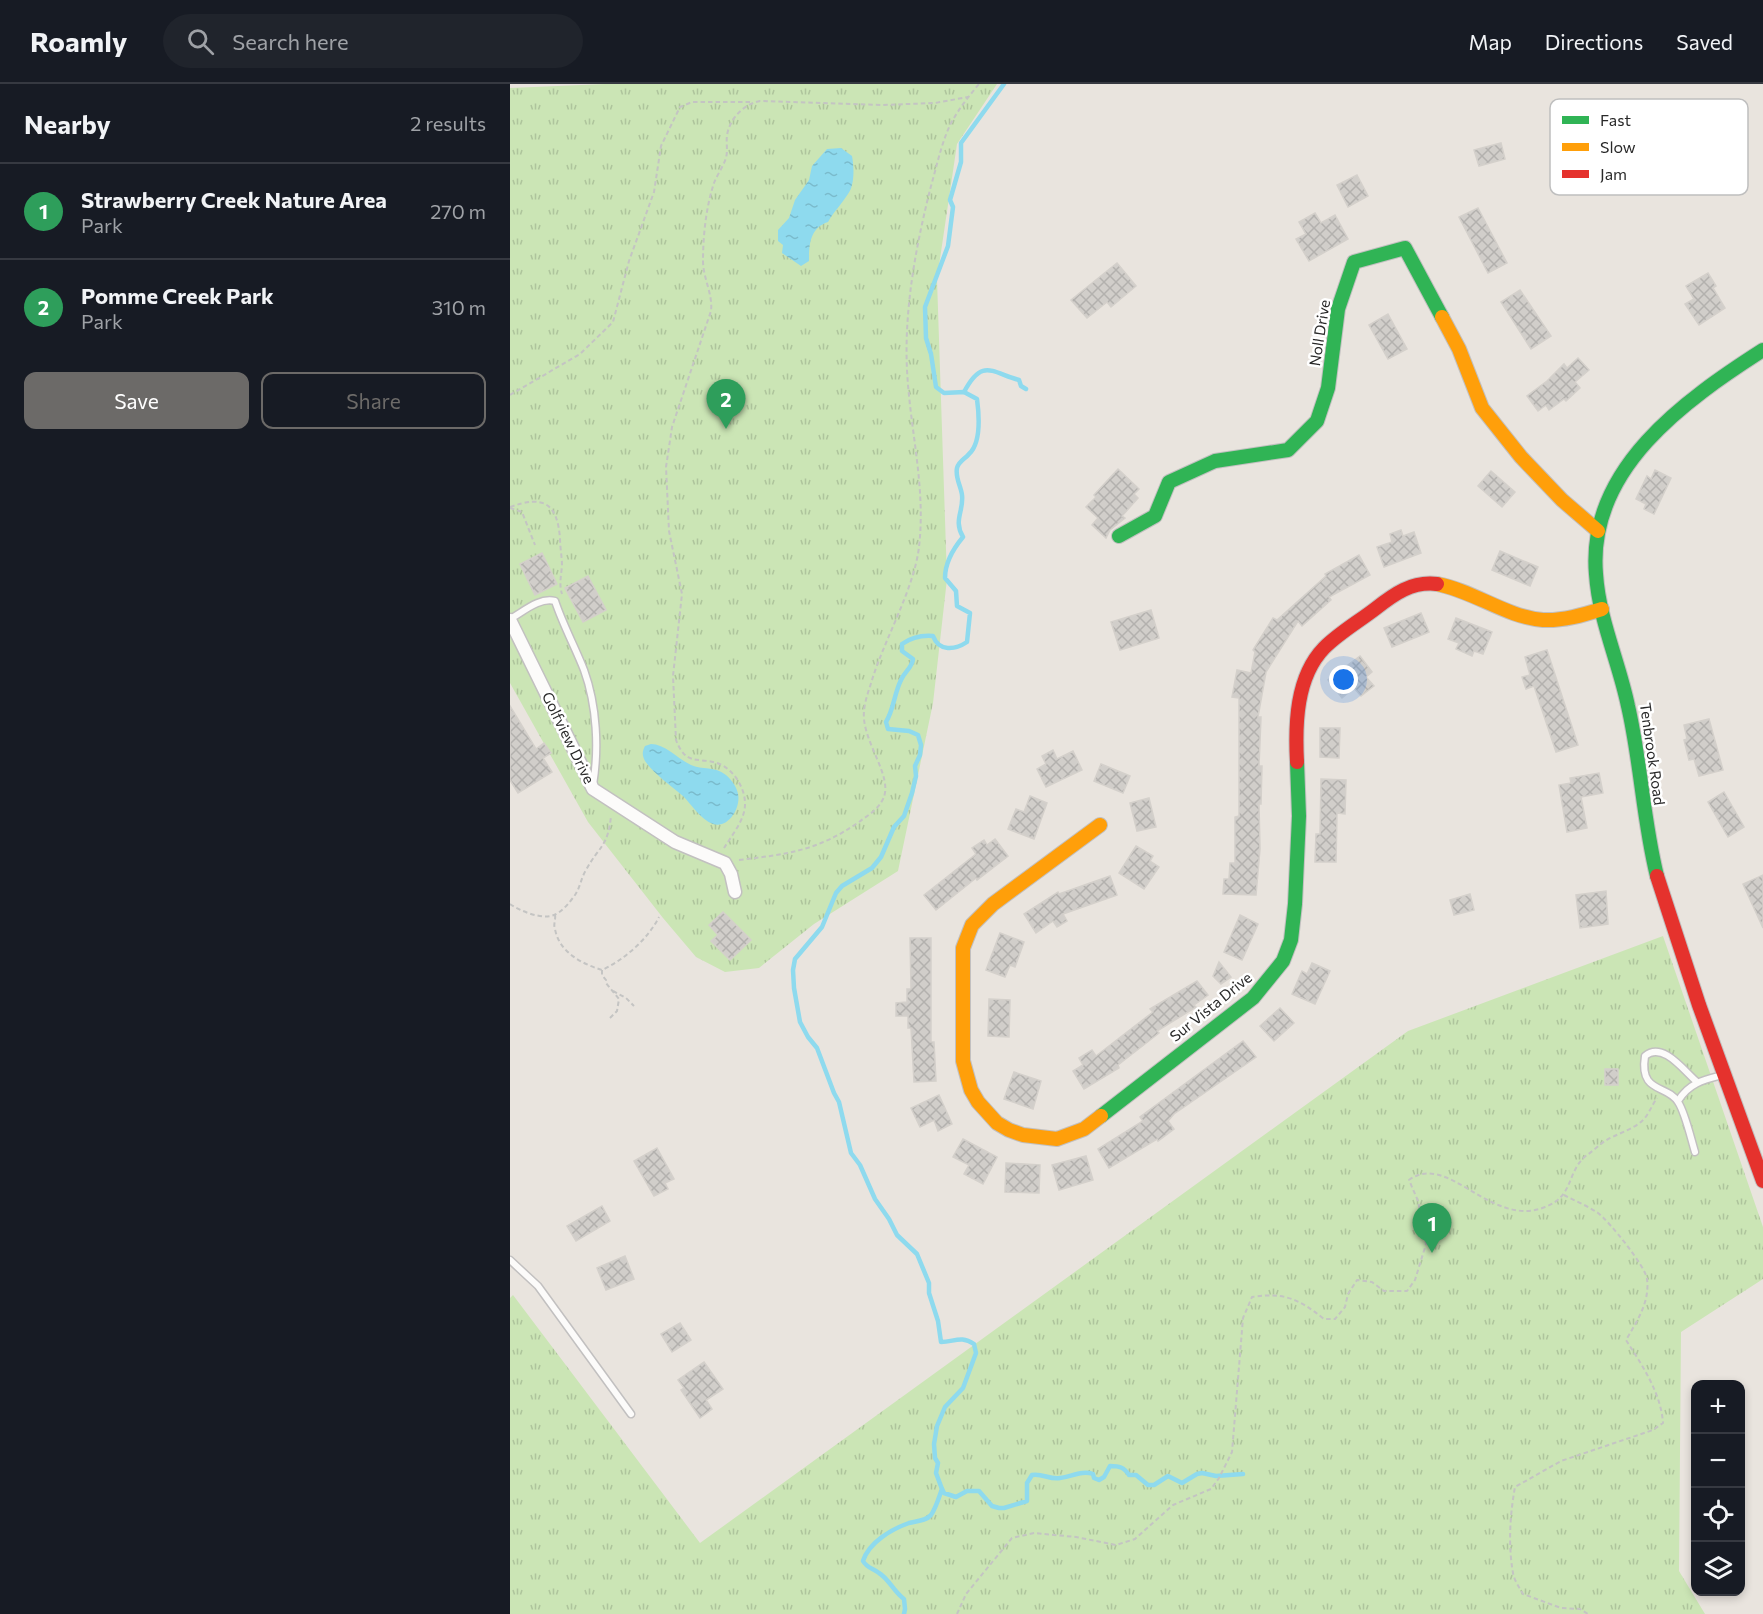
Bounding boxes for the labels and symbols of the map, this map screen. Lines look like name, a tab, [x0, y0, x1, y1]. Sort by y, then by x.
legend	[1550, 99, 1748, 195]
text: Fast	[1600, 110, 1631, 129]
text: Slow	[1600, 137, 1636, 156]
text: Jam	[1600, 164, 1627, 183]
street label: Noll Drive	[1305, 298, 1333, 367]
pin: 2	[706, 380, 746, 429]
your location	[1329, 665, 1358, 694]
street label: Golfview Drive	[539, 689, 599, 787]
street label: Tenbrook Road	[1637, 701, 1669, 806]
street label: Sur Vista Drive	[1166, 968, 1255, 1045]
pin: 1	[1412, 1204, 1452, 1253]

